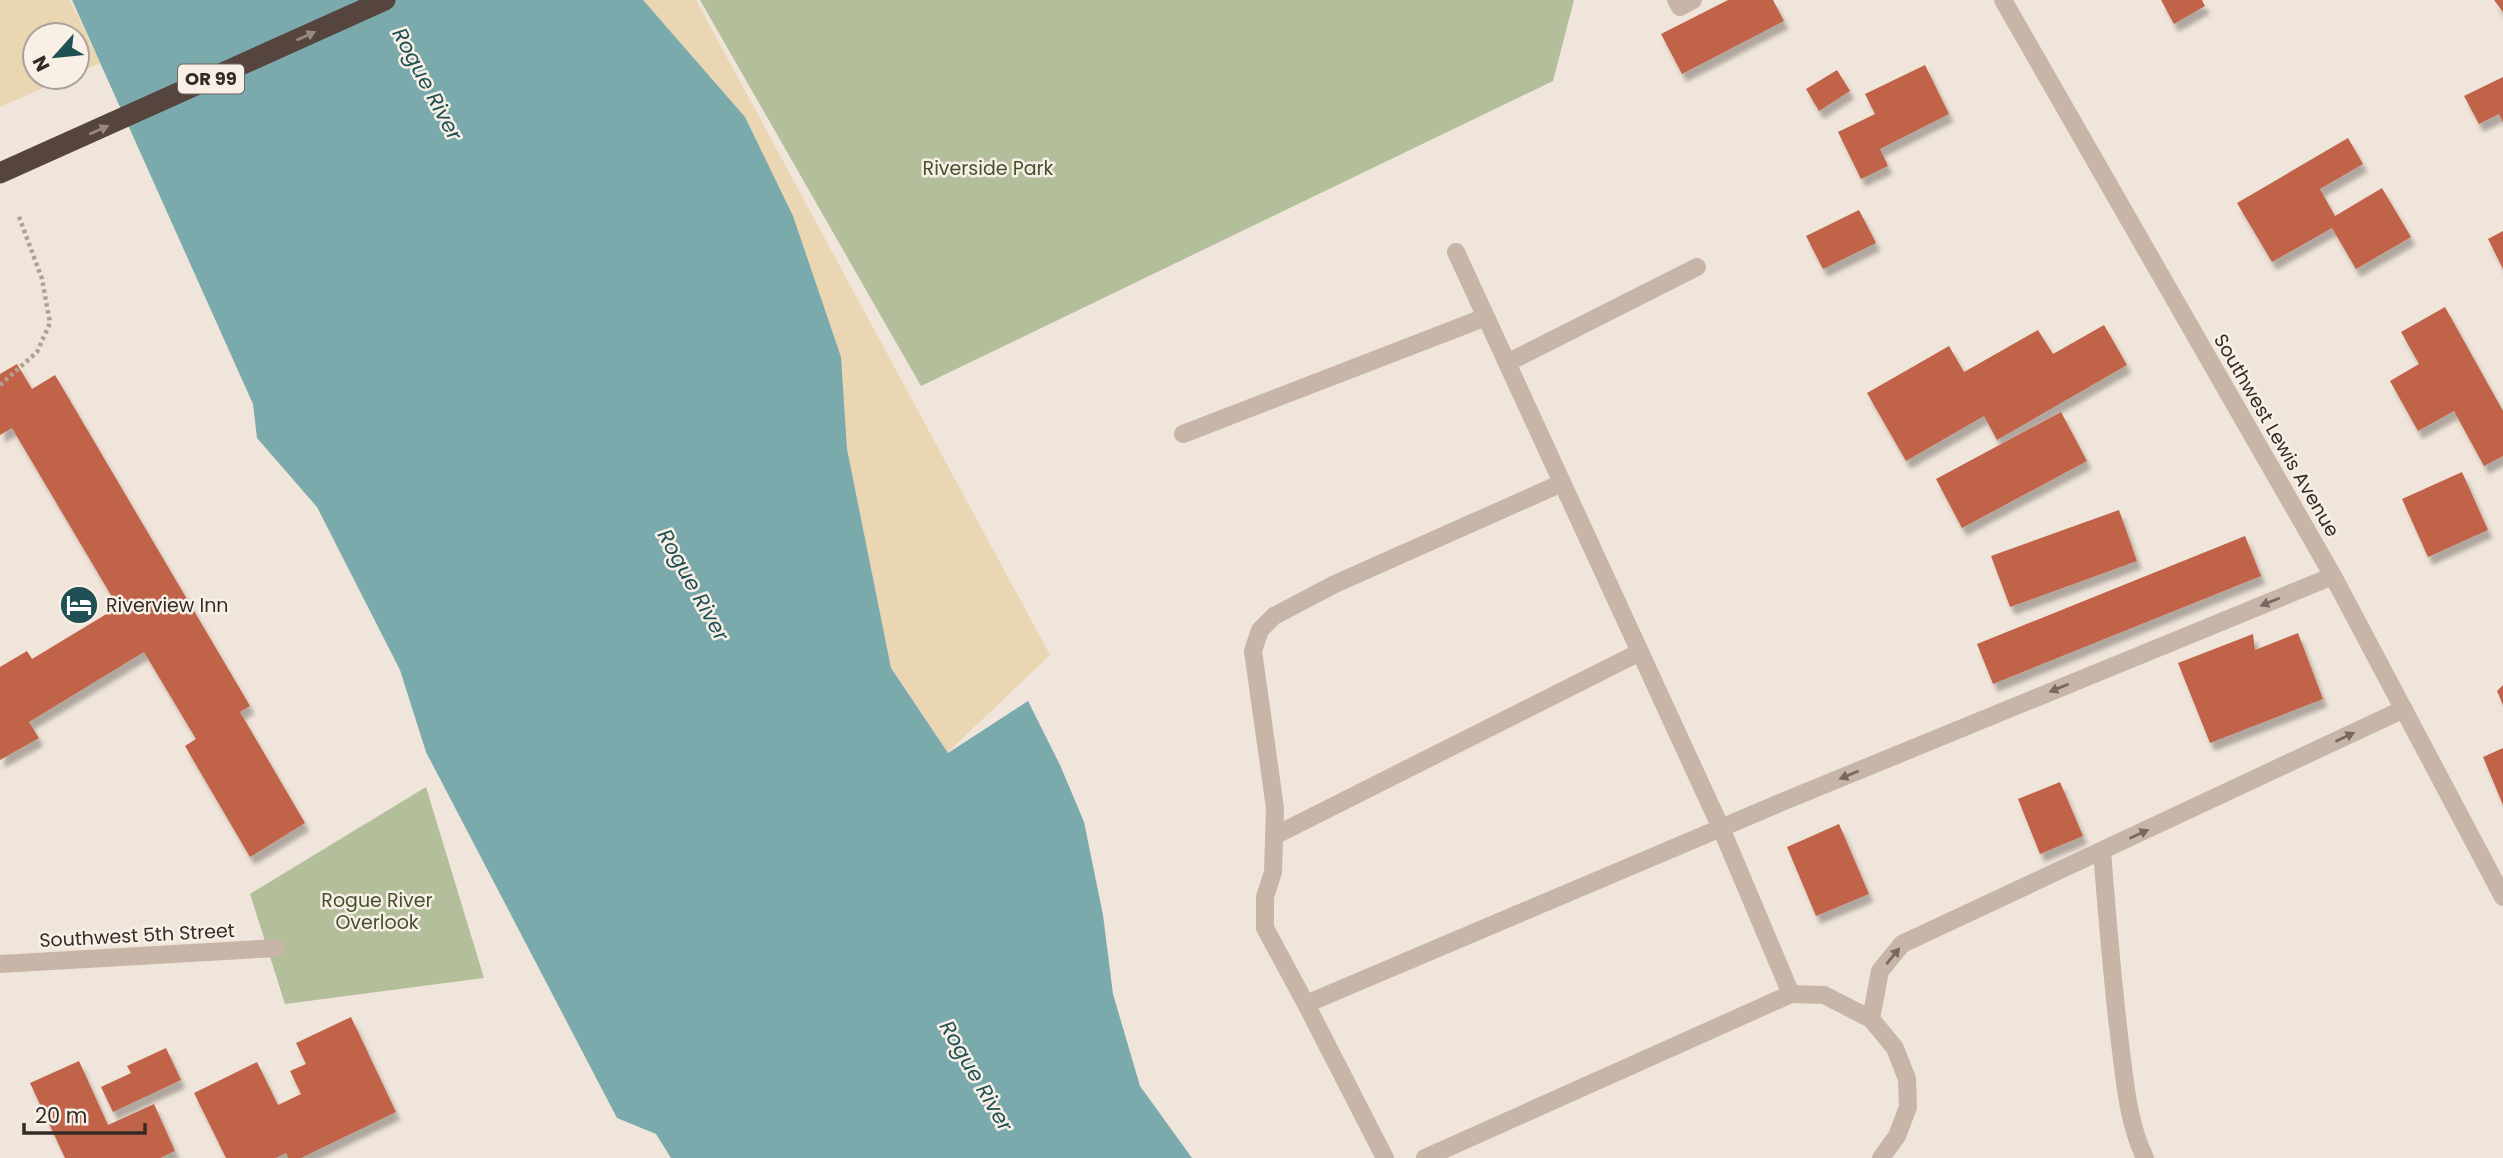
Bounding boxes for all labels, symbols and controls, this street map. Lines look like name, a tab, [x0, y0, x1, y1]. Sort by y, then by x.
north arrow	[21, 21, 91, 91]
water label: Rogue River	[386, 22, 470, 146]
one-way arrow	[296, 30, 316, 42]
text: N	[26, 51, 57, 76]
road number: OR 99	[178, 64, 244, 94]
one-way arrow	[88, 124, 109, 135]
park label: Riverside Park	[923, 155, 1054, 182]
street label: Southwest Lewis Avenue	[2207, 329, 2346, 542]
water label: Rogue River	[651, 524, 737, 647]
hotel icon: Riverview Inn	[58, 584, 100, 626]
place label: Riverview Inn	[106, 592, 229, 619]
one-way arrow	[2259, 597, 2280, 608]
one-way arrow	[2048, 683, 2069, 694]
one-way arrow	[2335, 731, 2355, 743]
one-way arrow	[1838, 769, 1859, 780]
one-way arrow	[2129, 828, 2149, 839]
park label: Rogue River Overlook	[321, 887, 433, 936]
street label: Southwest 5th Street	[39, 917, 235, 954]
one-way arrow	[1885, 947, 1900, 964]
water label: Rogue River	[933, 1015, 1020, 1138]
scale bar	[24, 1092, 145, 1136]
text: 20 m	[35, 1101, 88, 1130]

